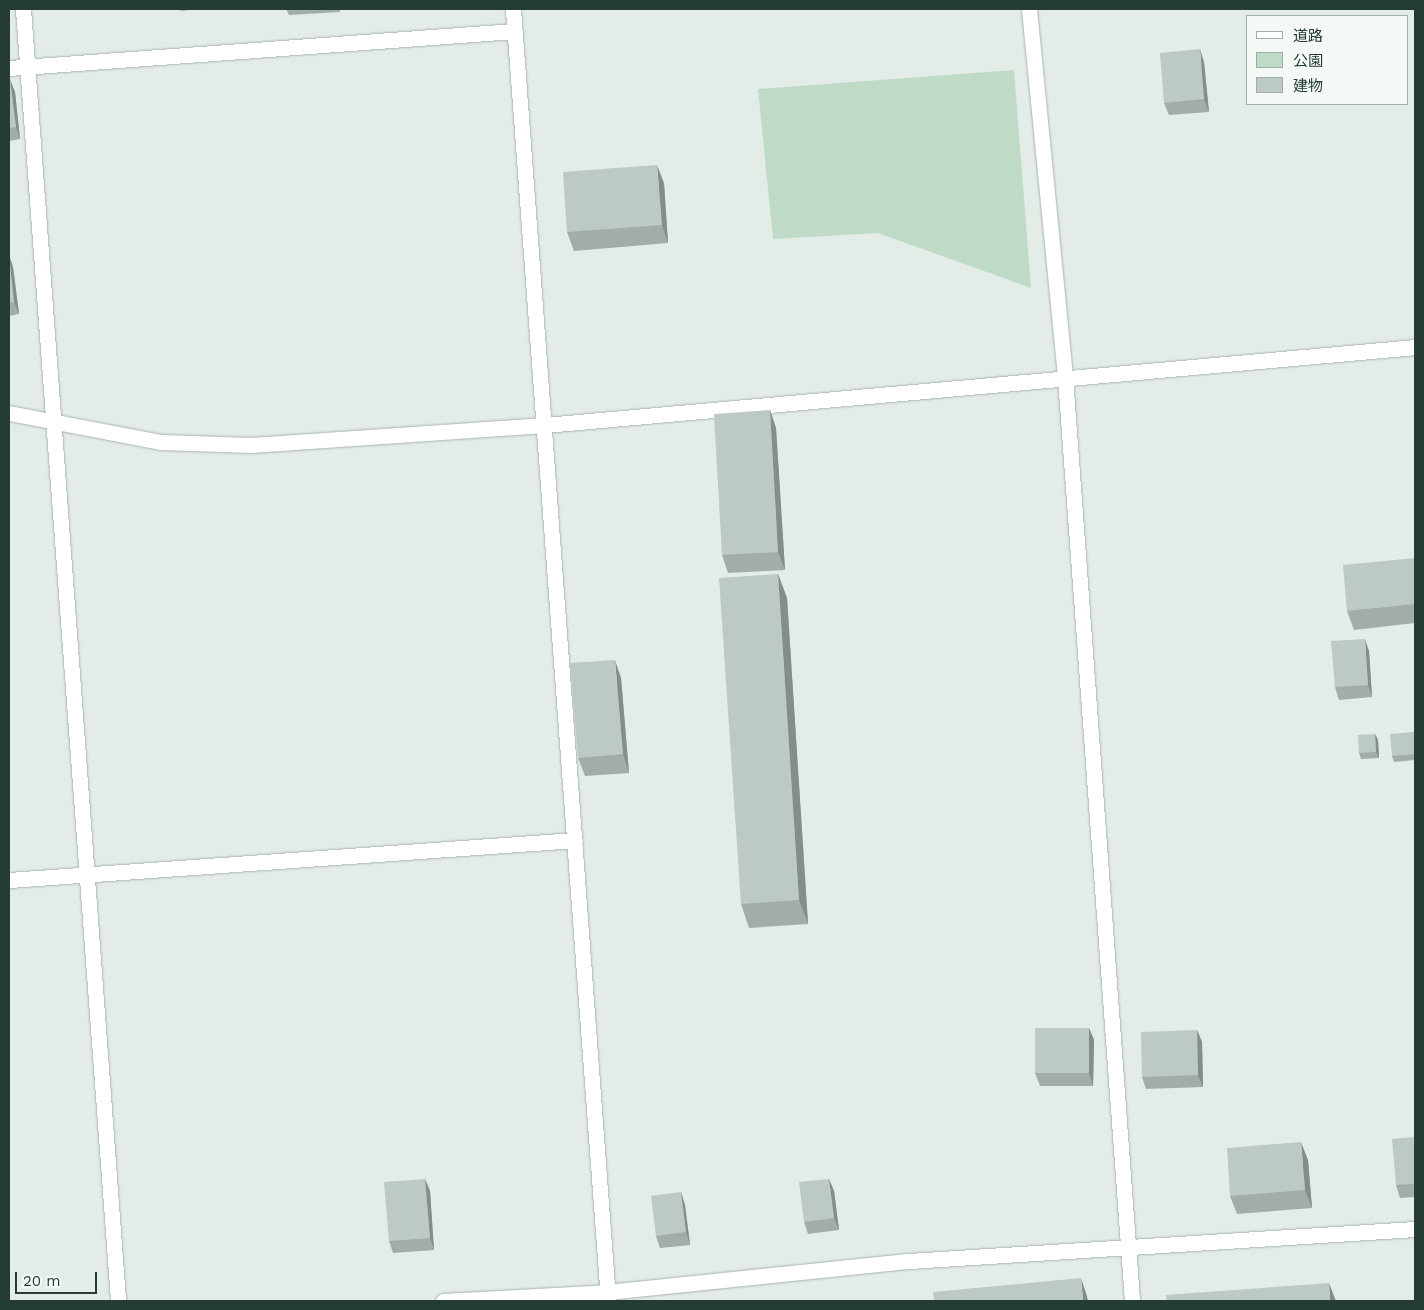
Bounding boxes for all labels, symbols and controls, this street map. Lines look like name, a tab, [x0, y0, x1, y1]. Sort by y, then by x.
legend	[1246, 15, 1409, 105]
text: 道路	[1293, 27, 1323, 45]
text: 公園	[1293, 52, 1323, 70]
text: 建物	[1293, 77, 1323, 95]
scale bar	[18, 1262, 100, 1294]
text: 20 m	[23, 1272, 61, 1290]

